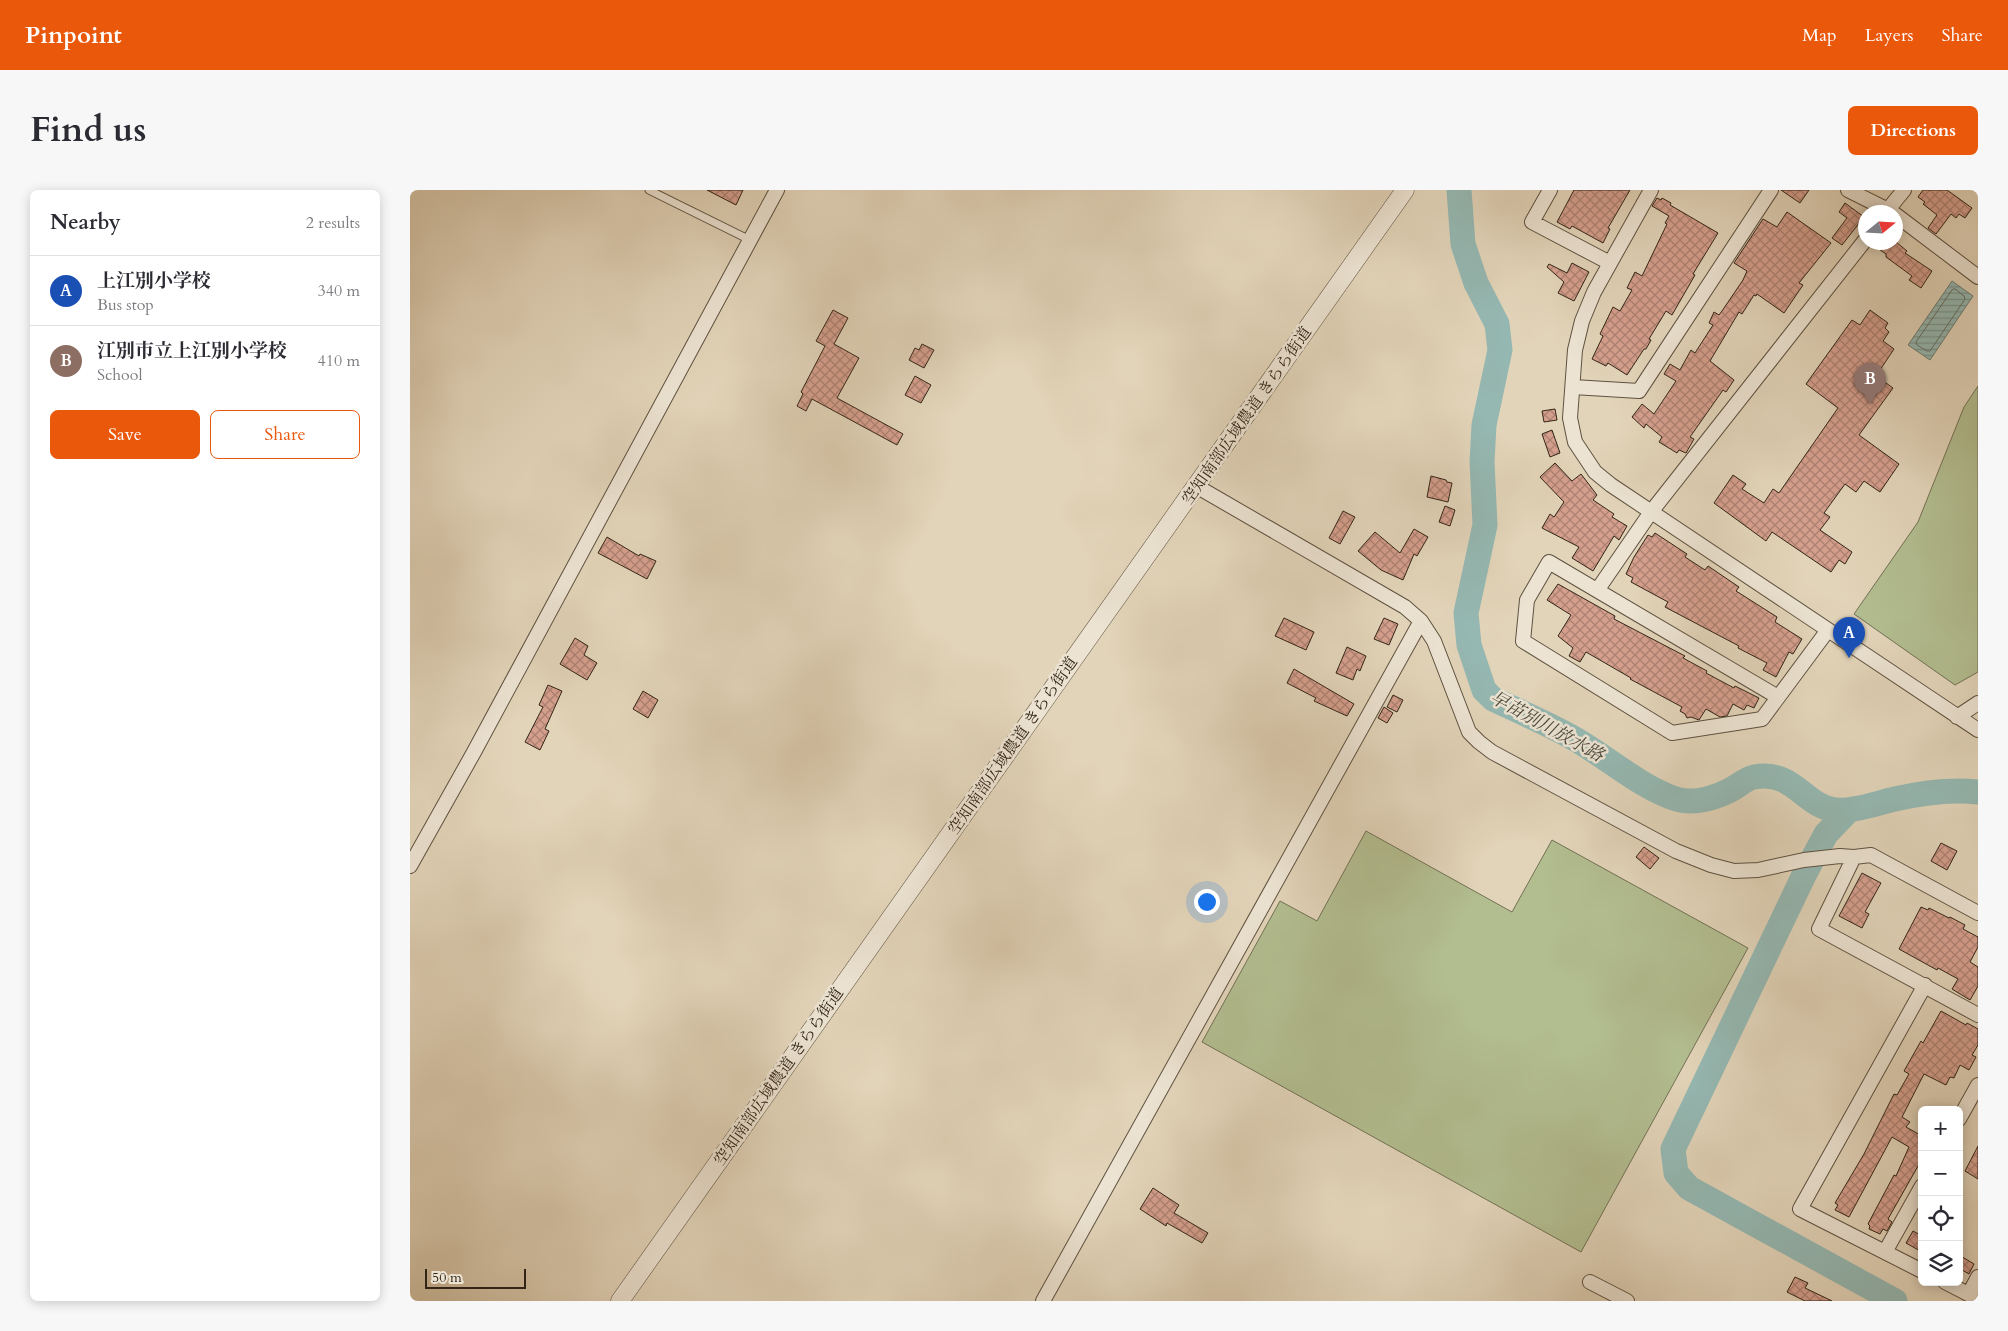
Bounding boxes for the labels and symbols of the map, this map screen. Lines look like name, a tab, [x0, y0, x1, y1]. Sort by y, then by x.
north arrow	[1858, 205, 1903, 250]
street label: 空知南部広域農道 きらら街道	[1177, 322, 1317, 509]
pin: B	[1854, 363, 1886, 404]
pin: A	[1833, 617, 1865, 658]
street label: 空知南部広域農道 きらら街道	[943, 652, 1083, 839]
water label: 早苗別川放水路	[1486, 685, 1610, 769]
your location	[1194, 889, 1220, 915]
street label: 空知南部広域農道 きらら街道	[709, 983, 849, 1170]
scale bar	[425, 1266, 526, 1289]

